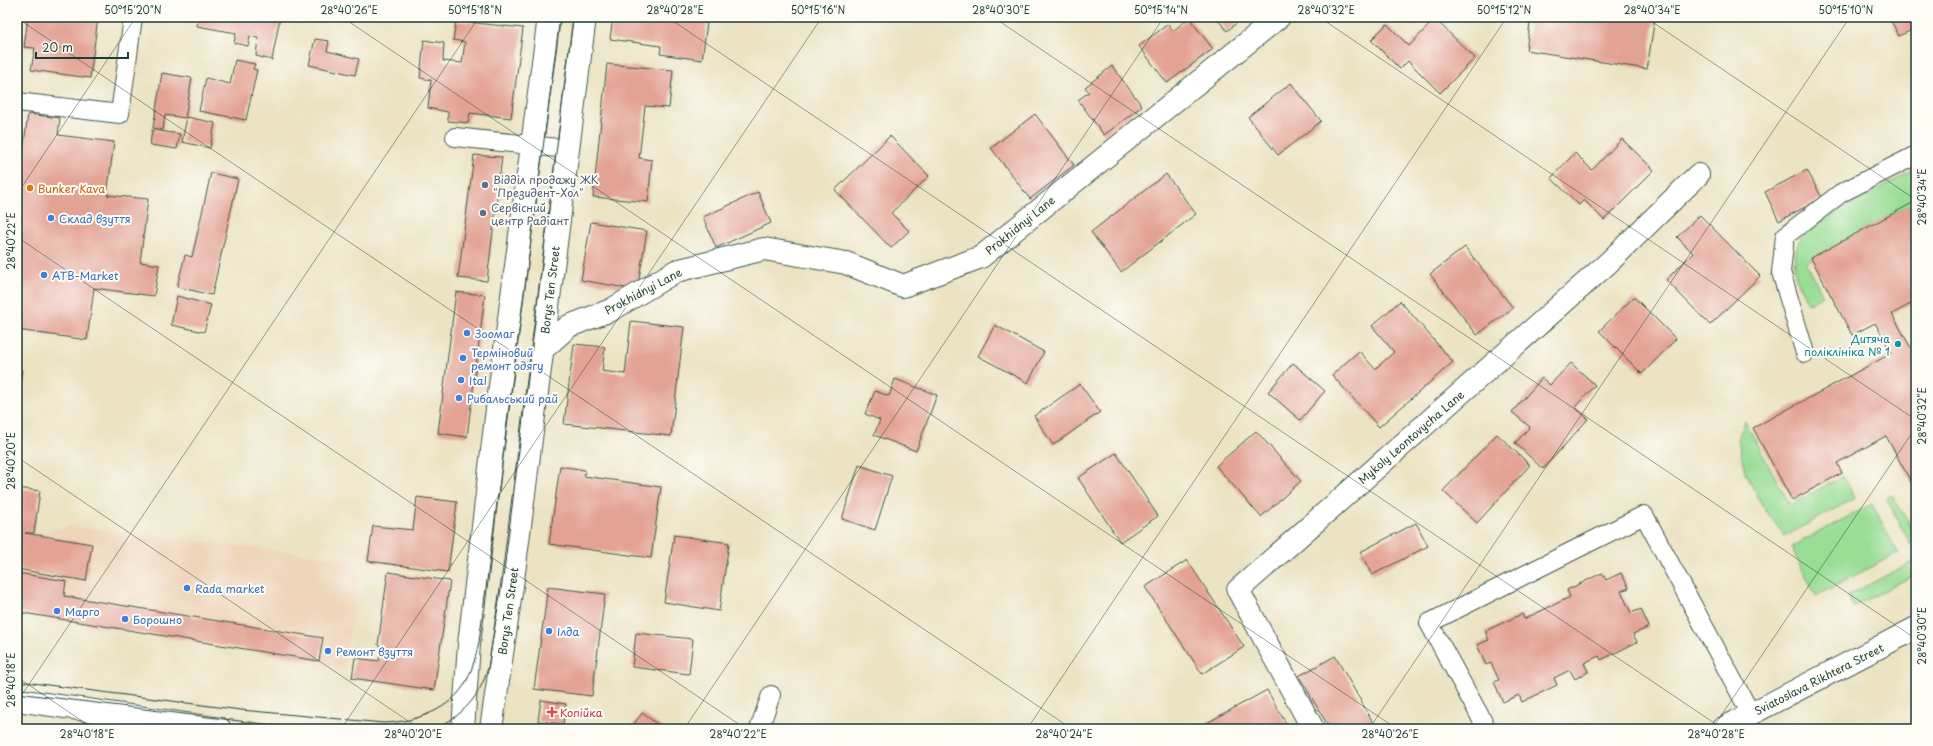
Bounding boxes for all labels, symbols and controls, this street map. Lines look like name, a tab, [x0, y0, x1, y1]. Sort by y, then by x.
text: 50°15'20"N	[104, 2, 162, 17]
text: 28°40'26"E	[320, 2, 378, 17]
text: 50°15'18"N	[448, 2, 502, 17]
text: 28°40'28"E	[646, 2, 704, 17]
text: 50°15'16"N	[791, 2, 845, 17]
text: 28°40'30"E	[972, 2, 1030, 17]
text: 50°15'14"N	[1134, 2, 1188, 17]
text: 28°40'32"E	[1297, 2, 1355, 17]
text: 50°15'12"N	[1477, 2, 1531, 17]
text: 28°40'34"E	[1623, 2, 1681, 17]
text: 50°15'10"N	[1819, 2, 1874, 17]
scale bar	[36, 34, 128, 60]
text: 20 m	[42, 38, 73, 56]
text: 28°40'34"E	[1914, 168, 1929, 226]
place label: Відділ продажу ЖК "Президент-Хол"	[493, 171, 599, 201]
place label: Bunker Kava	[38, 180, 105, 197]
marker: Відділ продажу ЖК "Президент-Хол"	[480, 180, 490, 190]
marker: Bunker Kava	[25, 183, 35, 193]
street label: Prokhidnyi Lane	[981, 192, 1059, 258]
place label: Сервісний центр Радіант	[491, 199, 569, 229]
marker: Сервісний центр Радіант	[478, 208, 488, 218]
place label: Склад взуття	[59, 210, 131, 227]
text: 28°40'22"E	[3, 212, 18, 270]
marker: Склад взуття	[46, 213, 56, 223]
street label: Borys Ten Street	[536, 245, 564, 335]
street label: Prokhidnyi Lane	[601, 263, 685, 319]
place label: ATB-Market	[52, 267, 119, 284]
marker: ATB-Market	[39, 270, 49, 280]
place label: Зоомаг	[474, 325, 515, 342]
marker: Зоомаг	[462, 328, 472, 338]
place label: Дитяча поліклініка № 1	[1804, 330, 1890, 360]
marker: Дитяча поліклініка № 1	[1893, 339, 1903, 349]
place label: Терміновий ремонт одягу	[471, 344, 543, 374]
marker: Терміновий ремонт одягу	[458, 353, 468, 363]
place label: Ital	[469, 372, 487, 389]
marker: Ital	[456, 375, 466, 385]
street label: Mykoly Leontovycha Lane	[1354, 386, 1468, 488]
text: 28°40'32"E	[1914, 387, 1929, 445]
place label: Рибальський рай	[467, 390, 558, 407]
marker: Рибальський рай	[454, 393, 464, 403]
text: 28°40'20"E	[3, 432, 18, 490]
street label: Borys Ten Street	[493, 566, 523, 656]
place label: Rada market	[195, 580, 265, 597]
marker: Rada market	[182, 583, 192, 593]
place label: Марго	[65, 603, 100, 620]
marker: Марго	[52, 606, 62, 616]
text: 28°40'30"E	[1914, 607, 1929, 665]
place label: Борошно	[133, 611, 182, 628]
marker: Борошно	[120, 614, 130, 624]
place label: Ілда	[557, 623, 580, 640]
marker: Ілда	[544, 626, 554, 636]
street label: Sviatoslava Rikhtera Street	[1751, 639, 1887, 719]
place label: Ремонт взуття	[336, 643, 413, 660]
marker: Ремонт взуття	[323, 646, 333, 656]
text: 28°40'18"E	[3, 653, 18, 707]
place label: Копійка	[560, 704, 603, 721]
marker: Копійка	[547, 707, 557, 717]
text: 28°40'18"E	[60, 726, 114, 741]
text: 28°40'20"E	[384, 726, 442, 741]
text: 28°40'22"E	[709, 726, 767, 741]
text: 28°40'24"E	[1035, 726, 1093, 741]
text: 28°40'26"E	[1361, 726, 1419, 741]
text: 28°40'28"E	[1687, 726, 1745, 741]

